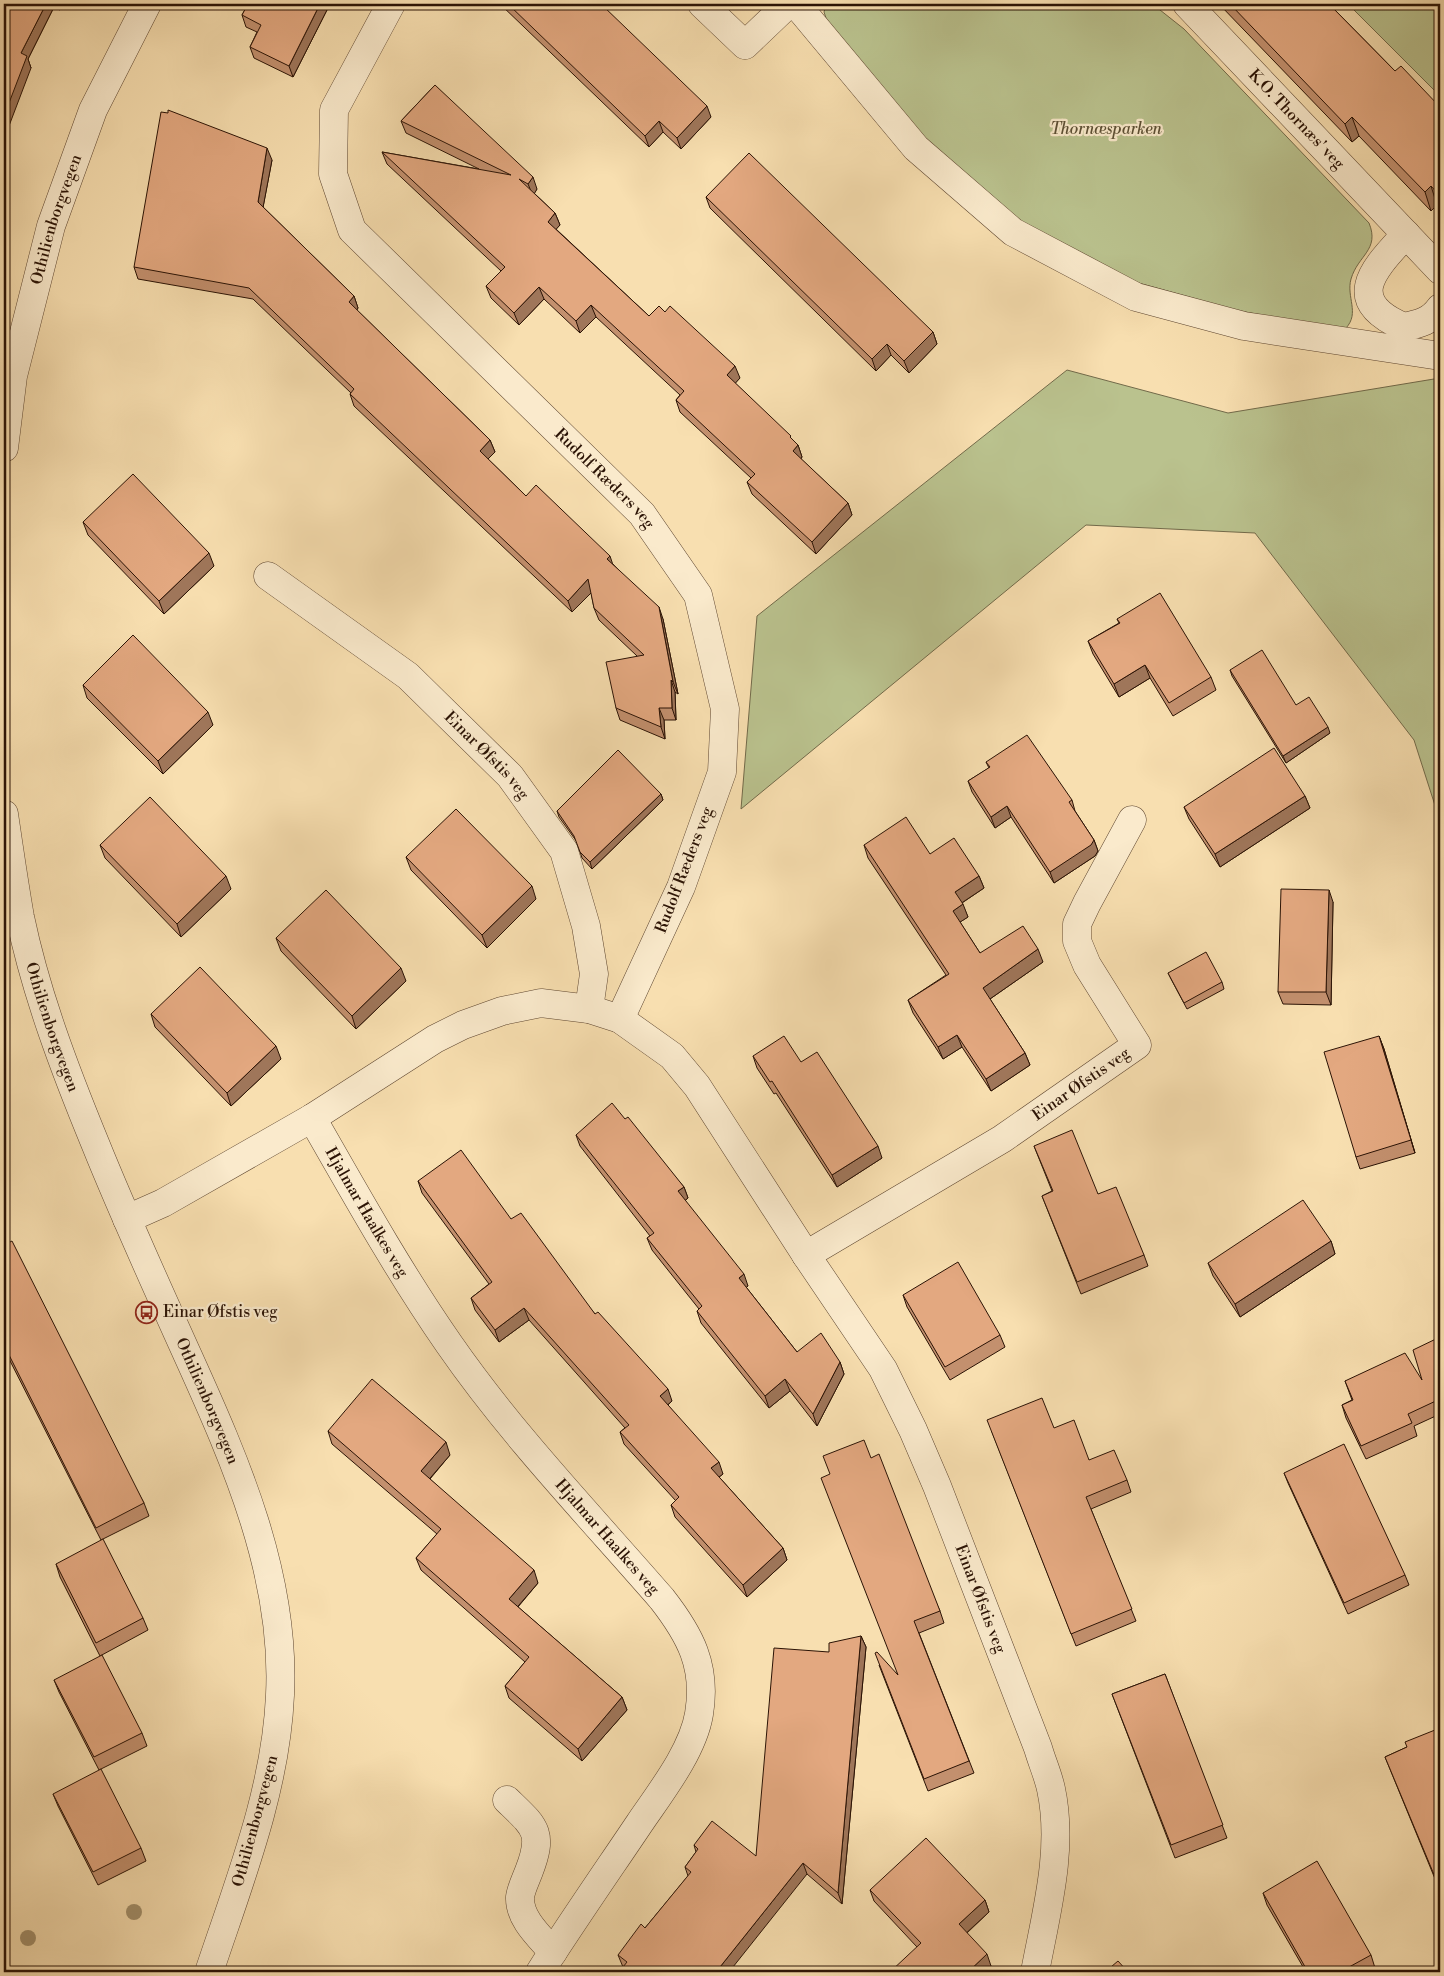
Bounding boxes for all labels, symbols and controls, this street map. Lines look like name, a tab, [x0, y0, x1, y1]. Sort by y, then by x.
street label: K.O. Thornæs' veg	[1244, 65, 1349, 174]
park label: Thornæsparken	[1050, 119, 1163, 139]
street label: Othilienborgvegen	[27, 151, 86, 287]
street label: Rudolf Ræders veg	[550, 424, 660, 533]
street label: Einar Øfstis veg	[440, 707, 534, 804]
street label: Rudolf Ræders veg	[651, 803, 718, 936]
street label: Othilienborgvegen	[21, 960, 84, 1095]
street label: Einar Øfstis veg	[1028, 1043, 1134, 1125]
street label: Hjalmar Haalkes veg	[321, 1144, 413, 1282]
bus stop icon: Einar Øfstis veg	[135, 1300, 159, 1324]
place label: Einar Øfstis veg	[163, 1302, 278, 1322]
street label: Othilienborgvegen	[171, 1335, 243, 1467]
street label: Hjalmar Haalkes veg	[551, 1475, 664, 1599]
street label: Einar Øfstis veg	[951, 1542, 1011, 1657]
street label: Othilienborgvegen	[228, 1753, 282, 1889]

